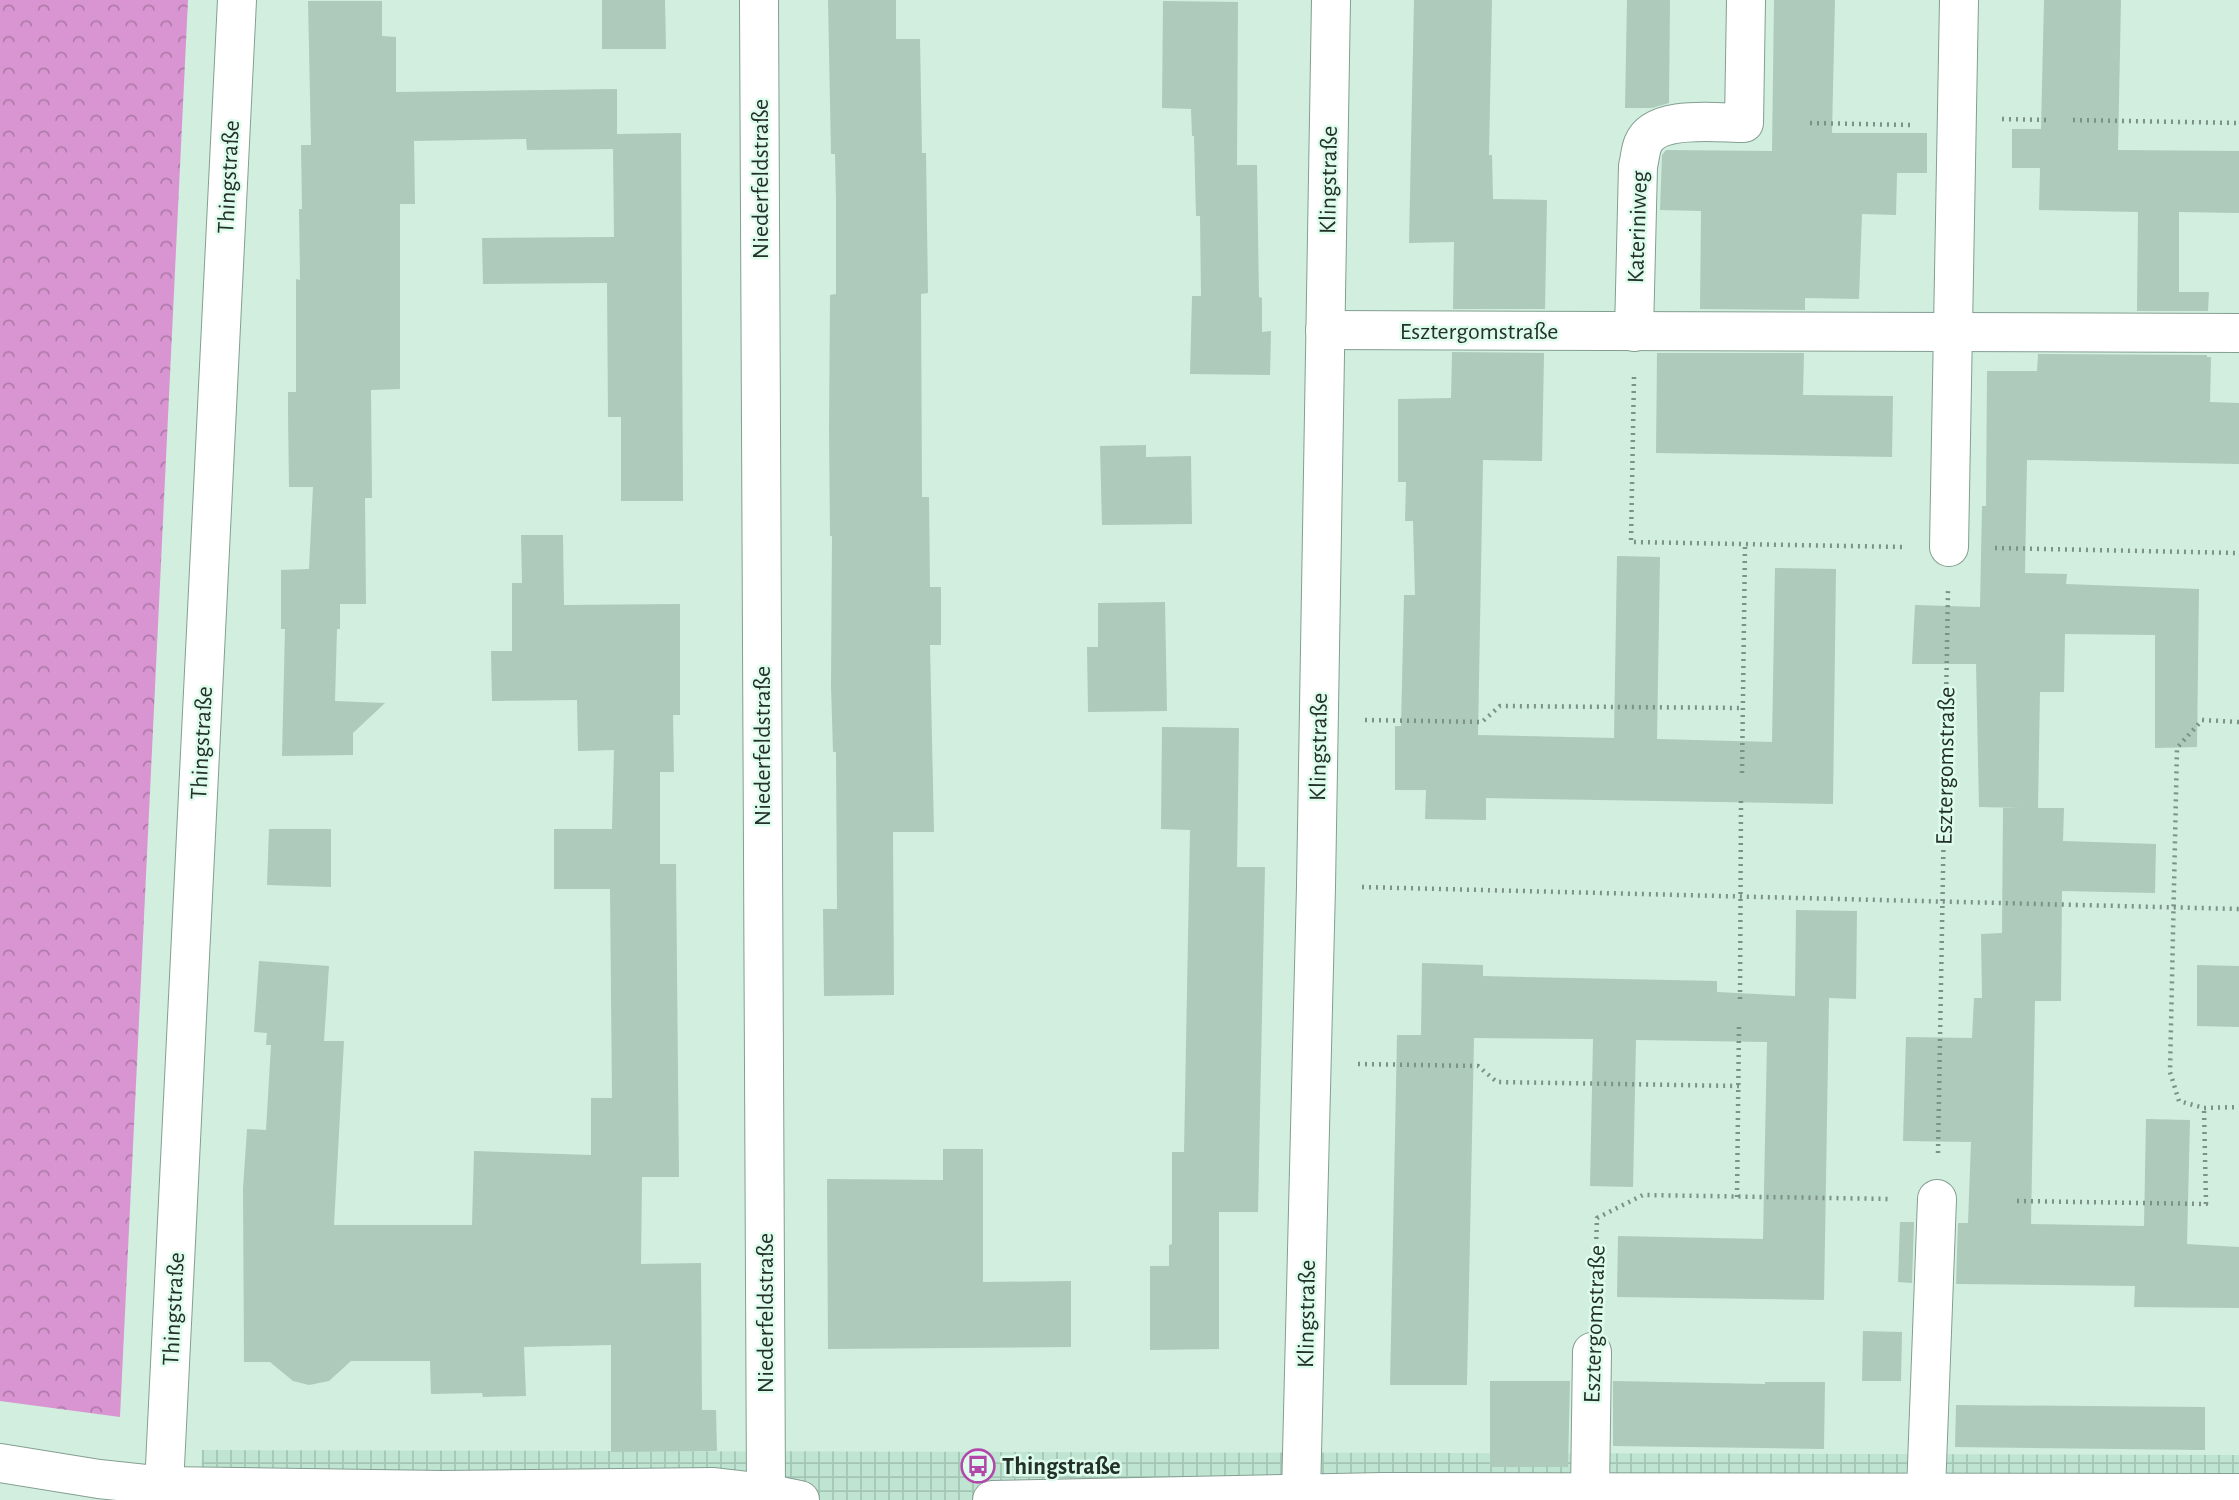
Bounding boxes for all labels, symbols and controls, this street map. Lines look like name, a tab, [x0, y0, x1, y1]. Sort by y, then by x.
street label: Niederfeldstraße	[749, 99, 773, 259]
street label: Thingstraße	[214, 120, 244, 234]
street label: Klingstraße	[1316, 126, 1342, 234]
street label: Kateriniweg	[1624, 170, 1652, 284]
street label: Esztergomstraße	[1400, 320, 1558, 344]
street label: Niederfeldstraße	[751, 666, 775, 826]
street label: Thingstraße	[187, 686, 217, 800]
street label: Esztergomstraße	[1933, 687, 1959, 845]
street label: Klingstraße	[1306, 693, 1332, 801]
street label: Niederfeldstraße	[754, 1233, 778, 1393]
street label: Esztergomstraße	[1580, 1244, 1610, 1404]
street label: Thingstraße	[159, 1252, 189, 1366]
street label: Klingstraße	[1294, 1260, 1320, 1368]
bus stop icon: Thingstraße	[959, 1447, 997, 1485]
place label: Thingstraße	[1002, 1455, 1121, 1479]

